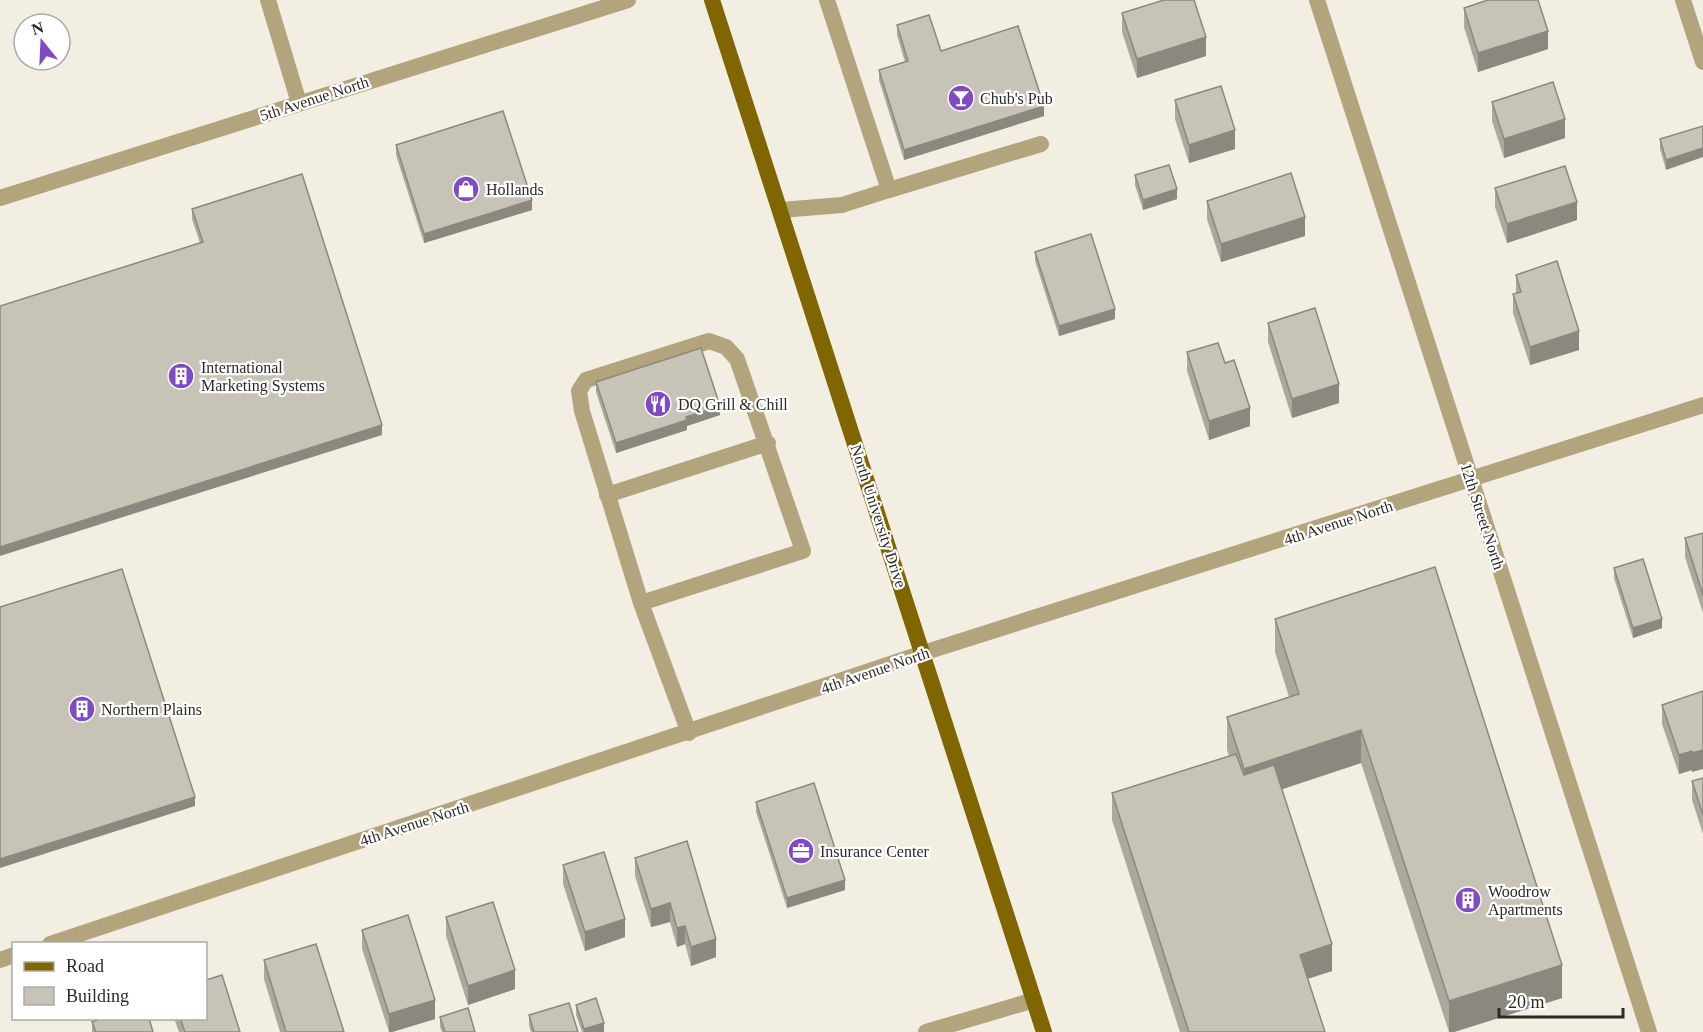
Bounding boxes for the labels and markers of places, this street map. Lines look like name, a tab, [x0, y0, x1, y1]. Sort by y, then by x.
bar icon: Chub's Pub	[946, 83, 976, 113]
place label: Chub's Pub	[980, 90, 1053, 107]
shop icon: Hollands	[451, 174, 481, 204]
place label: Hollands	[486, 181, 544, 198]
place label: International Marketing Systems	[201, 359, 325, 395]
building icon: International Marketing Systems	[166, 361, 196, 391]
restaurant icon: DQ Grill & Chill	[643, 389, 673, 419]
place label: DQ Grill & Chill	[678, 396, 788, 413]
building icon: Northern Plains	[67, 694, 97, 724]
place label: Northern Plains	[101, 701, 202, 718]
office icon: Insurance Center	[786, 836, 816, 866]
place label: Insurance Center	[820, 843, 930, 860]
place label: Woodrow Apartments	[1488, 883, 1563, 919]
building icon: Woodrow Apartments	[1453, 885, 1483, 915]

